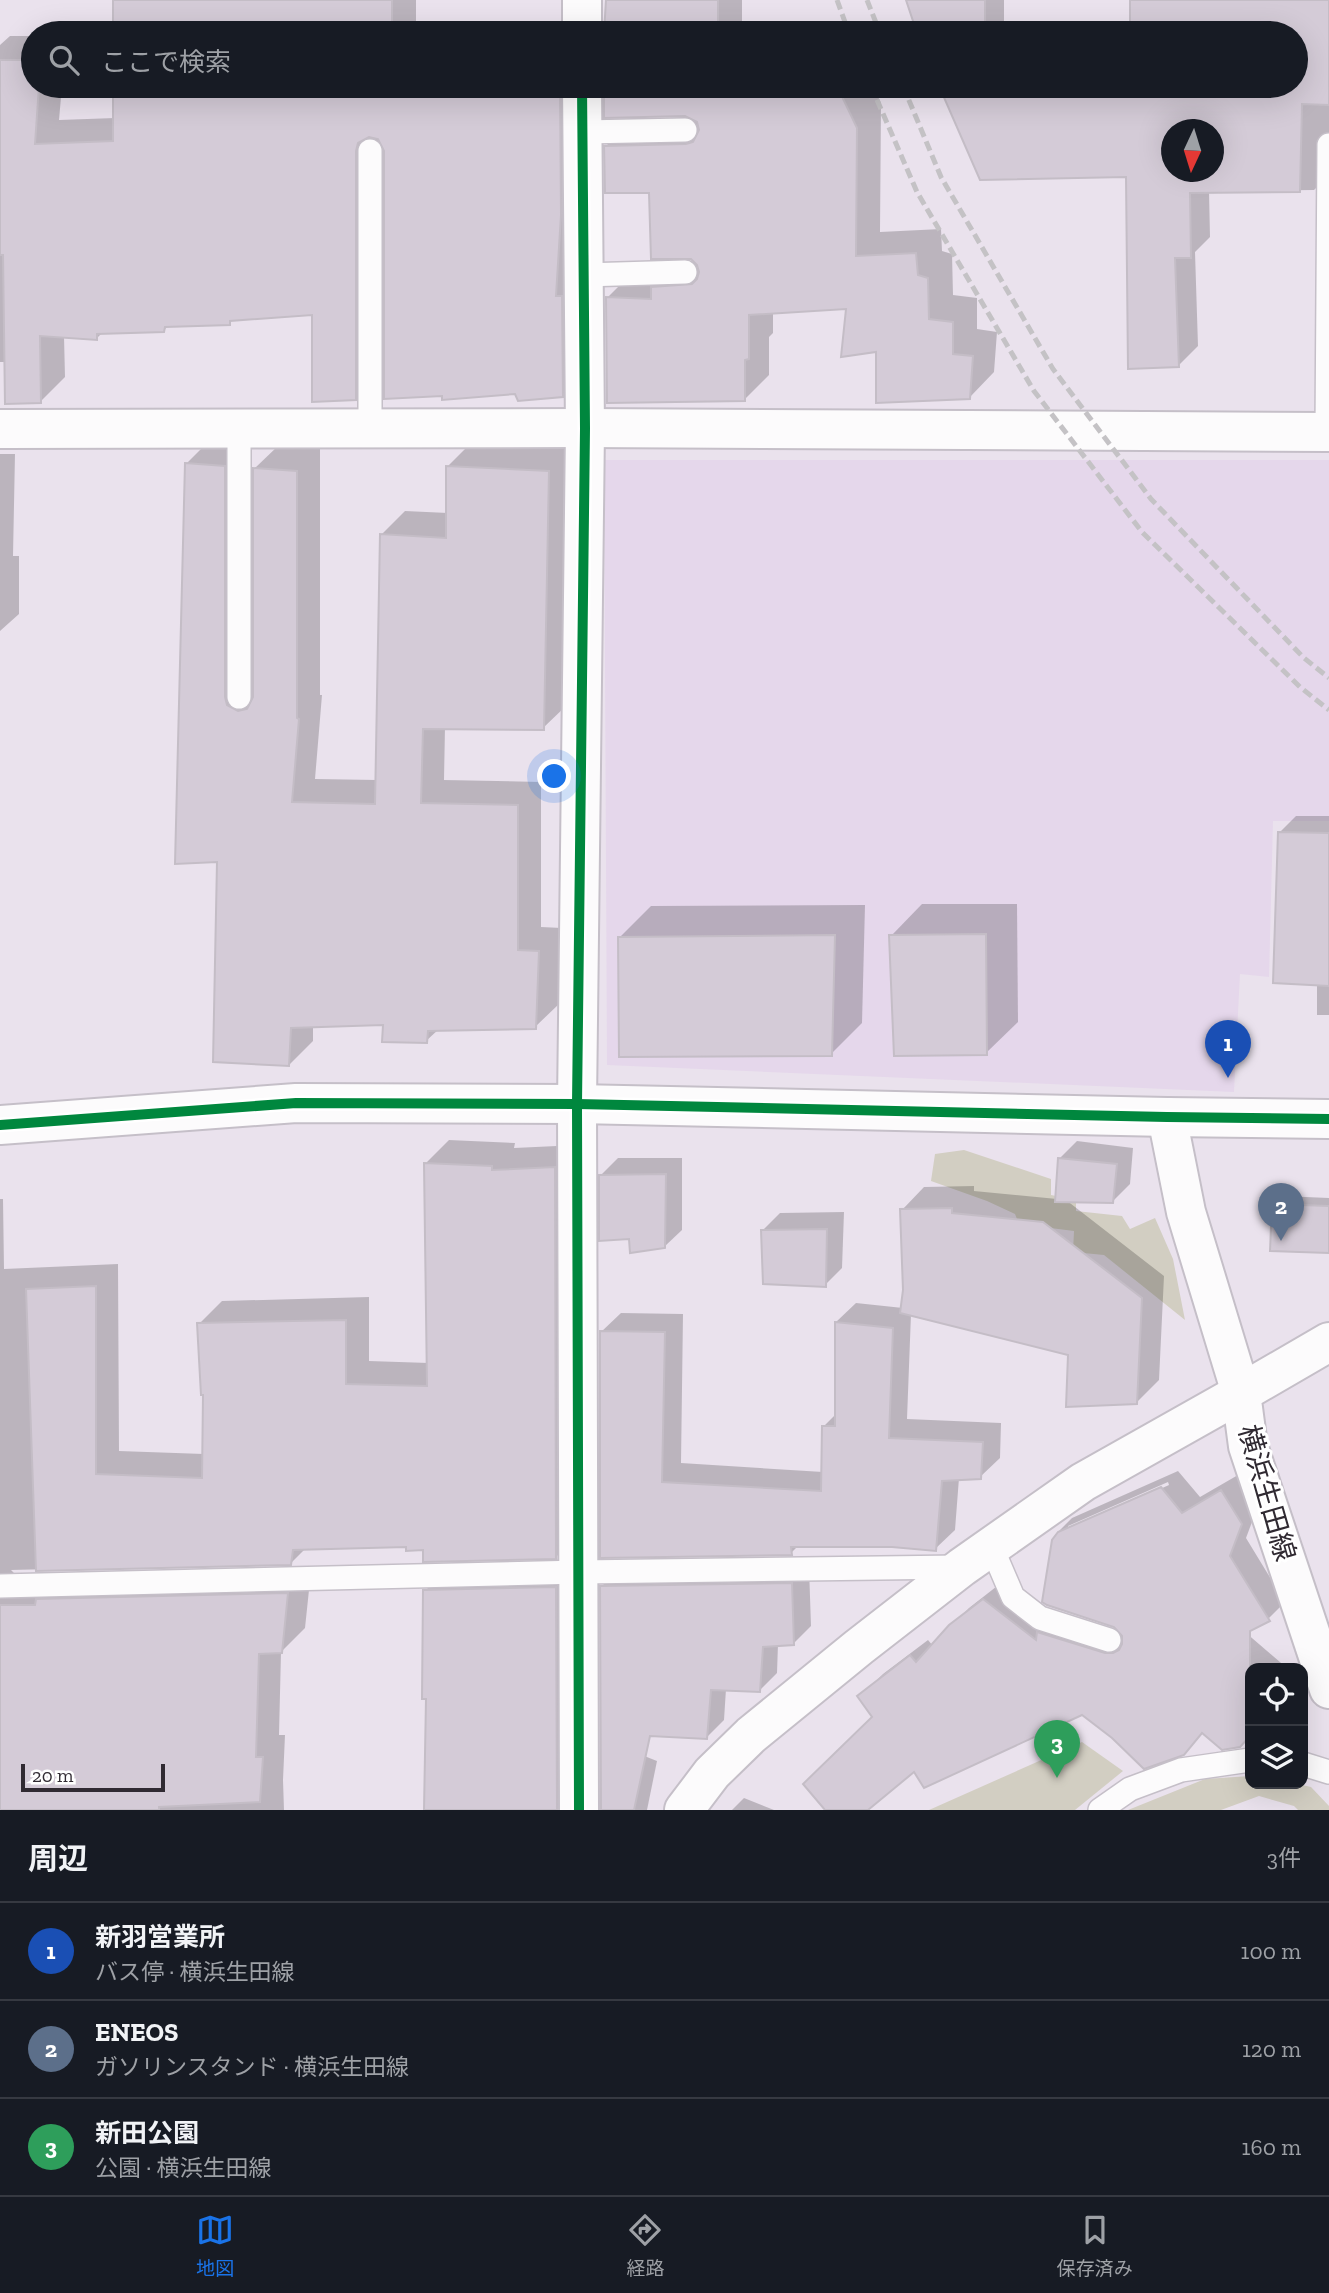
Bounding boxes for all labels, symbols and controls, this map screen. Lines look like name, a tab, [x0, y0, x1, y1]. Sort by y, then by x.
search box	[21, 21, 1308, 98]
icon: search	[45, 41, 83, 79]
text: ここで検索	[101, 46, 231, 78]
north arrow	[1161, 119, 1224, 182]
your location	[537, 759, 571, 793]
pin: 1	[1205, 1020, 1251, 1078]
pin: 2	[1258, 1183, 1304, 1241]
street label: 横浜生田線	[1232, 1421, 1302, 1565]
map controls	[1245, 1663, 1308, 1789]
button: locate	[1245, 1663, 1308, 1726]
pin: 3	[1034, 1720, 1080, 1778]
button: layers	[1245, 1726, 1308, 1789]
scale bar	[21, 1761, 164, 1793]
text: 20 m	[32, 1764, 73, 1787]
text: 周辺	[28, 1841, 88, 1877]
text: 3件	[1267, 1844, 1301, 1872]
text: 新羽営業所	[95, 1921, 225, 1953]
text: 1	[46, 1937, 56, 1965]
text: 100 m	[1241, 1937, 1301, 1965]
text: バス停 · 横浜生田線	[95, 1958, 294, 1986]
text: ENEOS	[95, 2016, 179, 2048]
text: 2	[45, 2035, 57, 2063]
text: 120 m	[1242, 2035, 1301, 2063]
text: ガソリンスタンド · 横浜生田線	[95, 2053, 409, 2081]
text: 新田公園	[95, 2117, 199, 2149]
text: 3	[45, 2133, 57, 2161]
text: 160 m	[1242, 2133, 1301, 2161]
text: 公園 · 横浜生田線	[95, 2154, 271, 2182]
tab: 地図	[196, 2211, 234, 2280]
tab: 経路	[626, 2211, 665, 2280]
tab: 保存済み	[1057, 2211, 1133, 2280]

